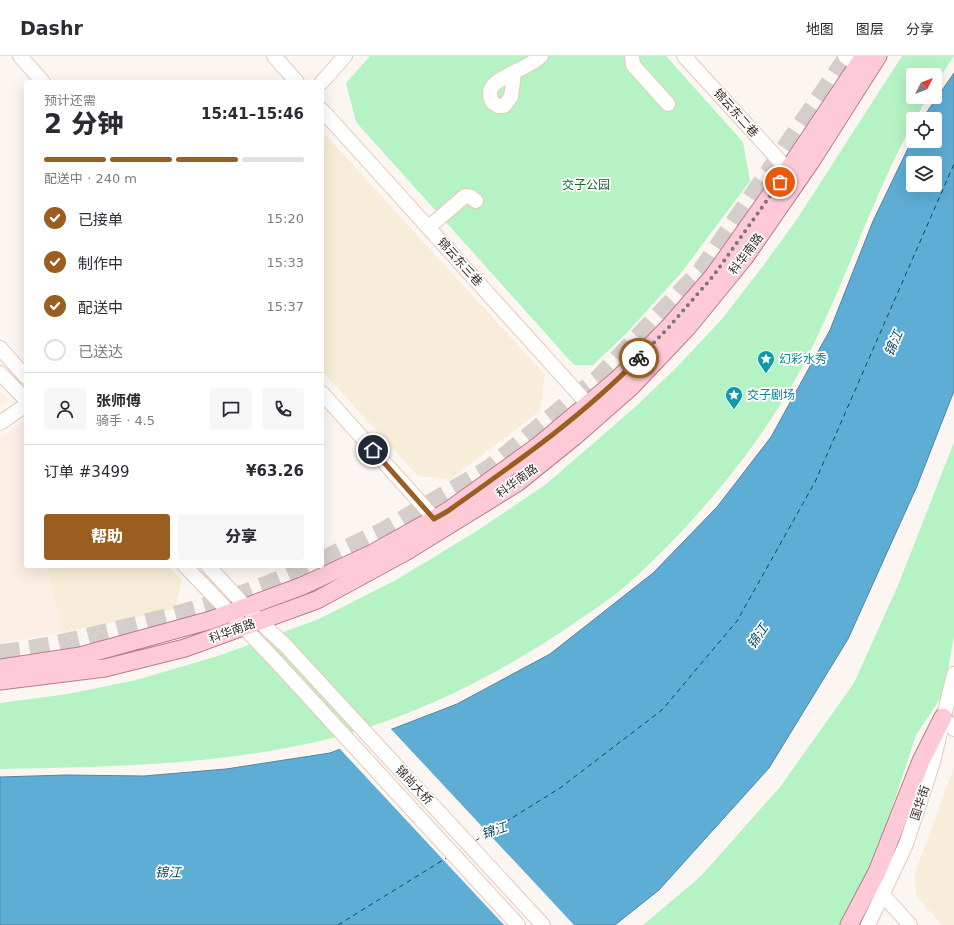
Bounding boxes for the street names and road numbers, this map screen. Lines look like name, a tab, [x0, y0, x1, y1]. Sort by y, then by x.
street label: 锦云东二巷	[711, 86, 761, 140]
street label: 科华南路	[726, 231, 766, 277]
street label: 锦云东三巷	[435, 235, 485, 289]
street label: 科华南路	[493, 461, 541, 501]
street label: 科华南路	[207, 616, 257, 646]
street label: 锦尚大桥	[393, 763, 435, 807]
street label: 国华街	[908, 784, 932, 822]

